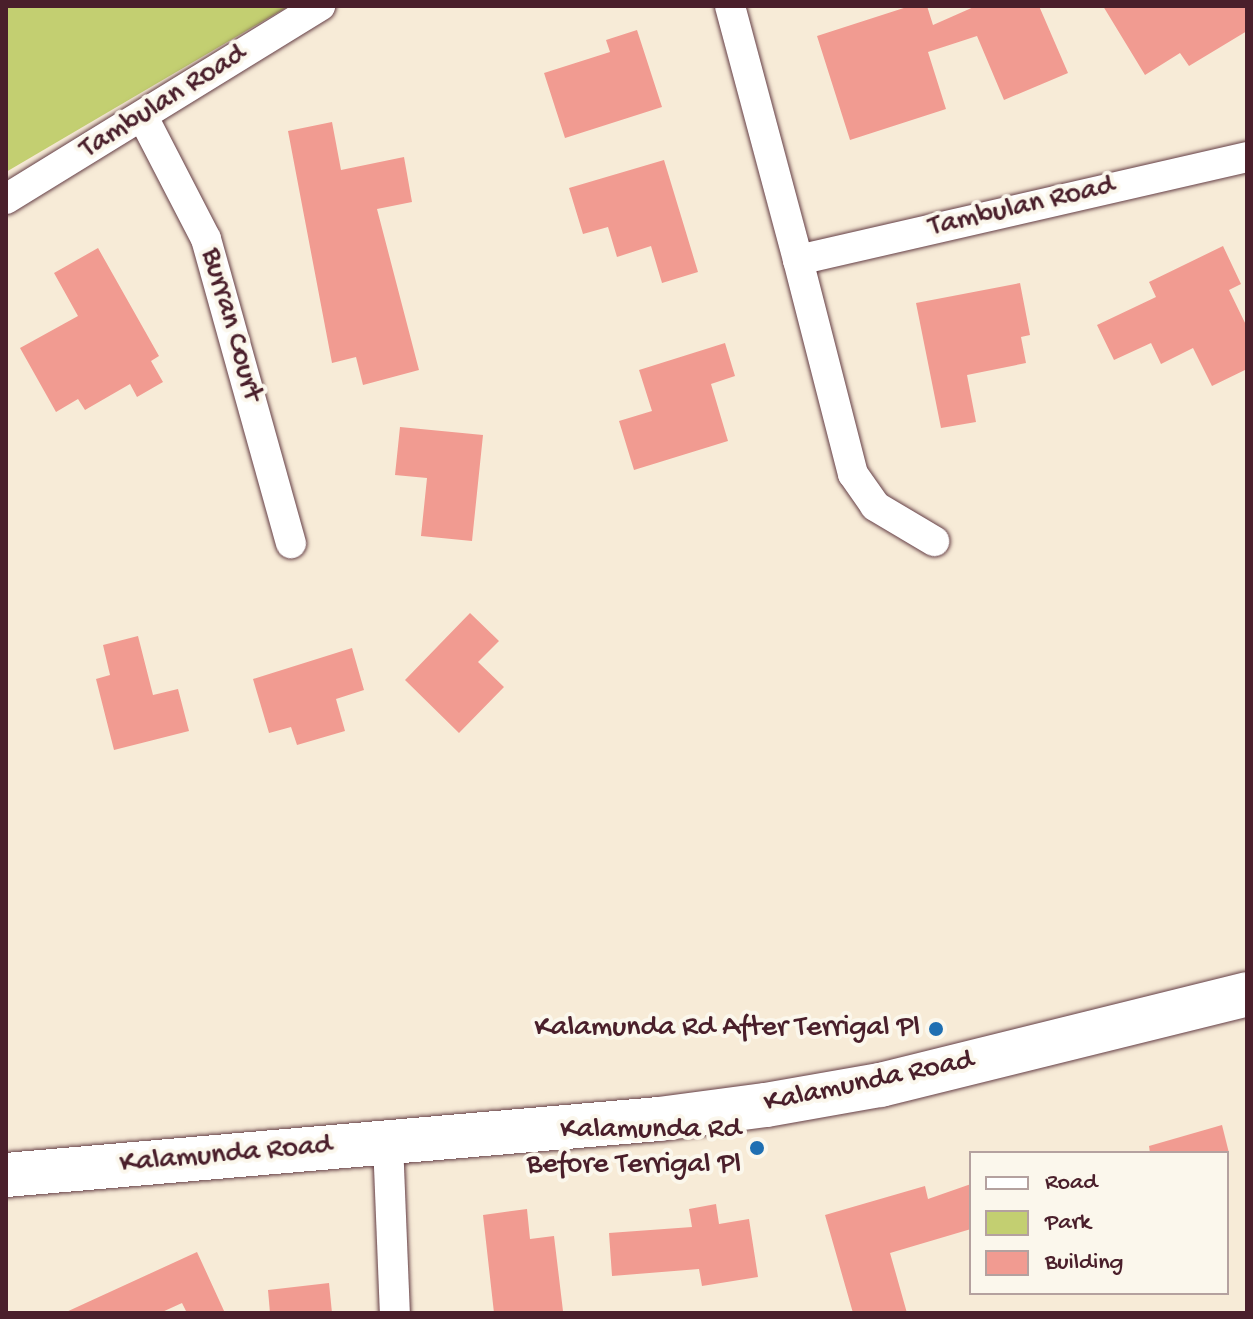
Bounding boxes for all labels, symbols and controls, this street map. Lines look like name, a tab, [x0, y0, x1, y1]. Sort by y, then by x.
street label: Tambulan Road	[74, 38, 254, 168]
street label: Tambulan Road	[926, 169, 1118, 247]
street label: Burran Court	[191, 244, 269, 406]
place label: Kalamunda Rd After Terrigal Pl	[534, 1011, 920, 1047]
marker: Kalamunda Rd After Terrigal Pl	[927, 1020, 945, 1038]
street label: Kalamunda Road	[761, 1043, 977, 1123]
place label: Kalamunda Rd Before Terrigal Pl	[527, 1113, 741, 1184]
street label: Kalamunda Road	[118, 1129, 334, 1183]
marker: Kalamunda Rd Before Terrigal Pl	[748, 1139, 766, 1157]
legend	[969, 1151, 1229, 1295]
text: Road	[1045, 1169, 1097, 1198]
text: Park	[1045, 1209, 1091, 1238]
text: Building	[1045, 1249, 1123, 1278]

